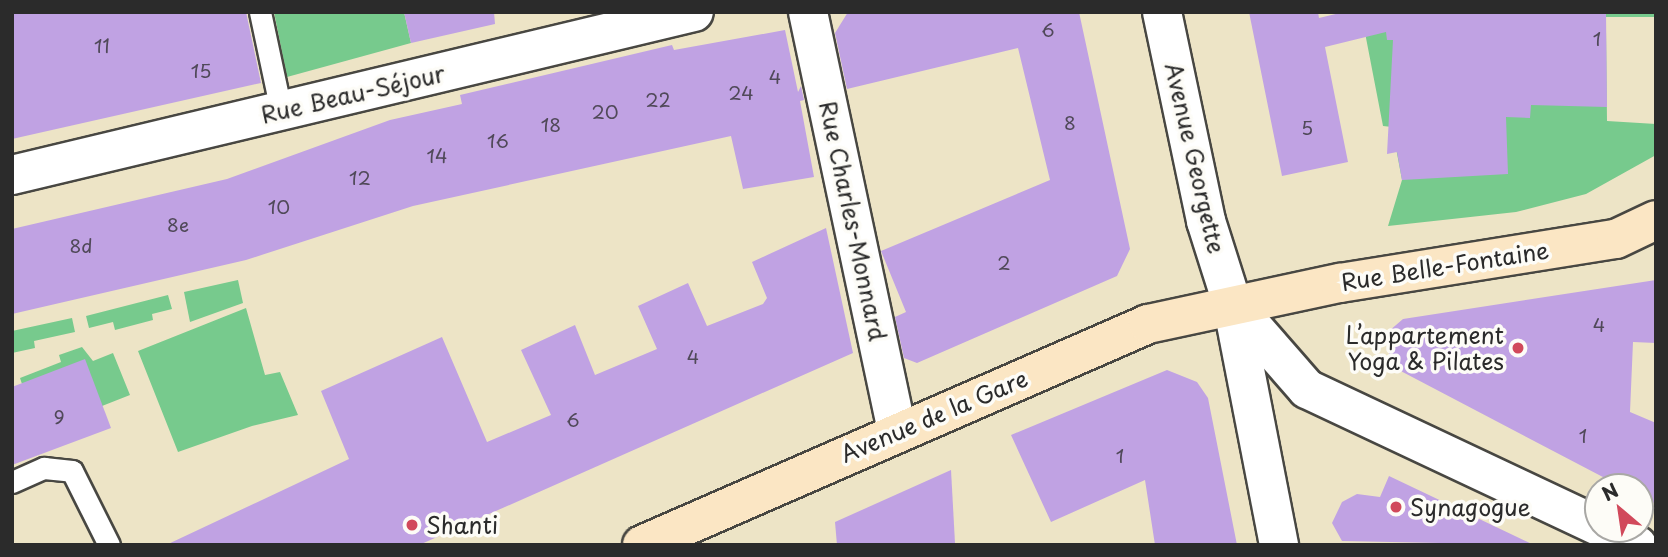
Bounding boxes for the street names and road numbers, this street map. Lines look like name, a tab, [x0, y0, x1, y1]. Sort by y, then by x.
street label: Rue Beau-Séjour	[258, 59, 448, 129]
street label: Avenue Georgette	[1160, 60, 1230, 256]
street label: Rue Charles-Monnard	[814, 97, 892, 345]
street label: Rue Belle-Fontaine	[1339, 236, 1551, 296]
street label: Avenue de la Gare	[836, 364, 1032, 468]

